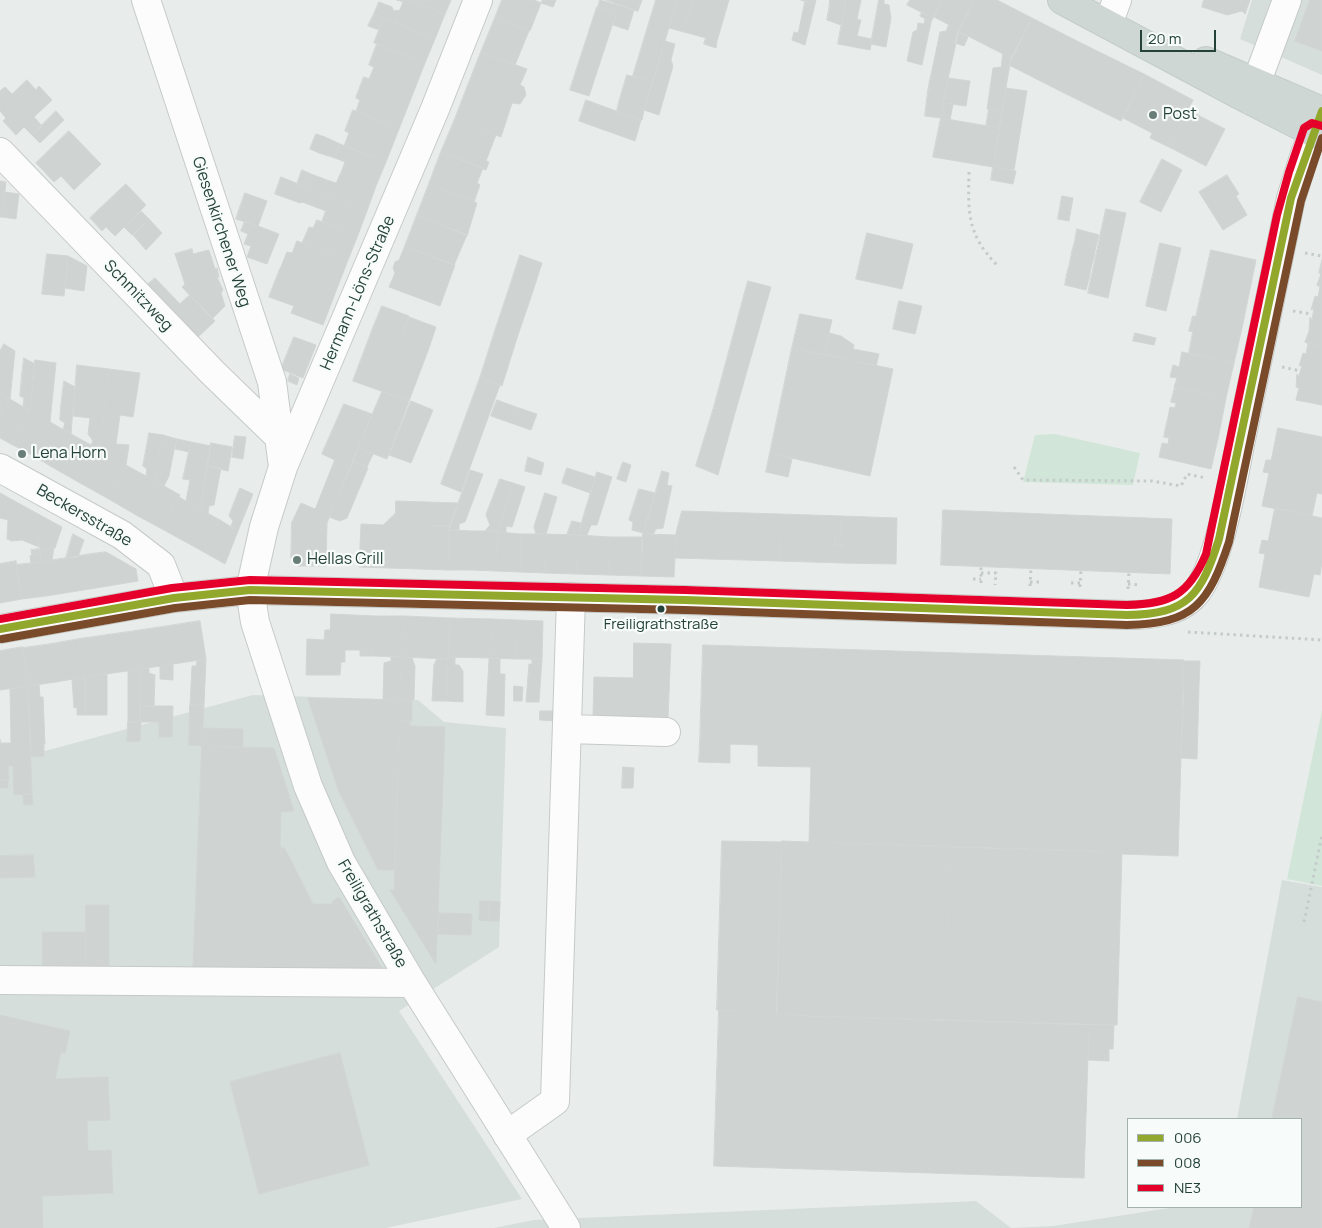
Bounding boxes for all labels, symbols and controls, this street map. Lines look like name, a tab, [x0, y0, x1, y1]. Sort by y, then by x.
scale bar	[1142, 20, 1218, 52]
text: 20 m	[1148, 28, 1181, 49]
place label: Post	[1163, 105, 1197, 125]
marker: Post	[1147, 109, 1159, 121]
street label: Giesenkirchener Weg	[188, 154, 254, 310]
street label: Hermann-Löns-Straße	[317, 213, 399, 373]
street label: Schmitzweg	[99, 257, 177, 335]
place label: Lena Horn	[32, 444, 107, 464]
marker: Lena Horn	[16, 448, 28, 460]
street label: Beckersstraße	[33, 481, 135, 551]
place label: Hellas Grill	[307, 550, 384, 570]
marker: Hellas Grill	[291, 554, 303, 566]
marker: Freiligrathstraße	[656, 604, 666, 614]
place label: Freiligrathstraße	[604, 616, 718, 634]
street label: Freiligrathstraße	[333, 856, 411, 972]
legend	[1127, 1118, 1302, 1208]
text: 006	[1174, 1127, 1202, 1148]
text: 008	[1174, 1152, 1201, 1173]
text: NE3	[1174, 1177, 1201, 1198]

